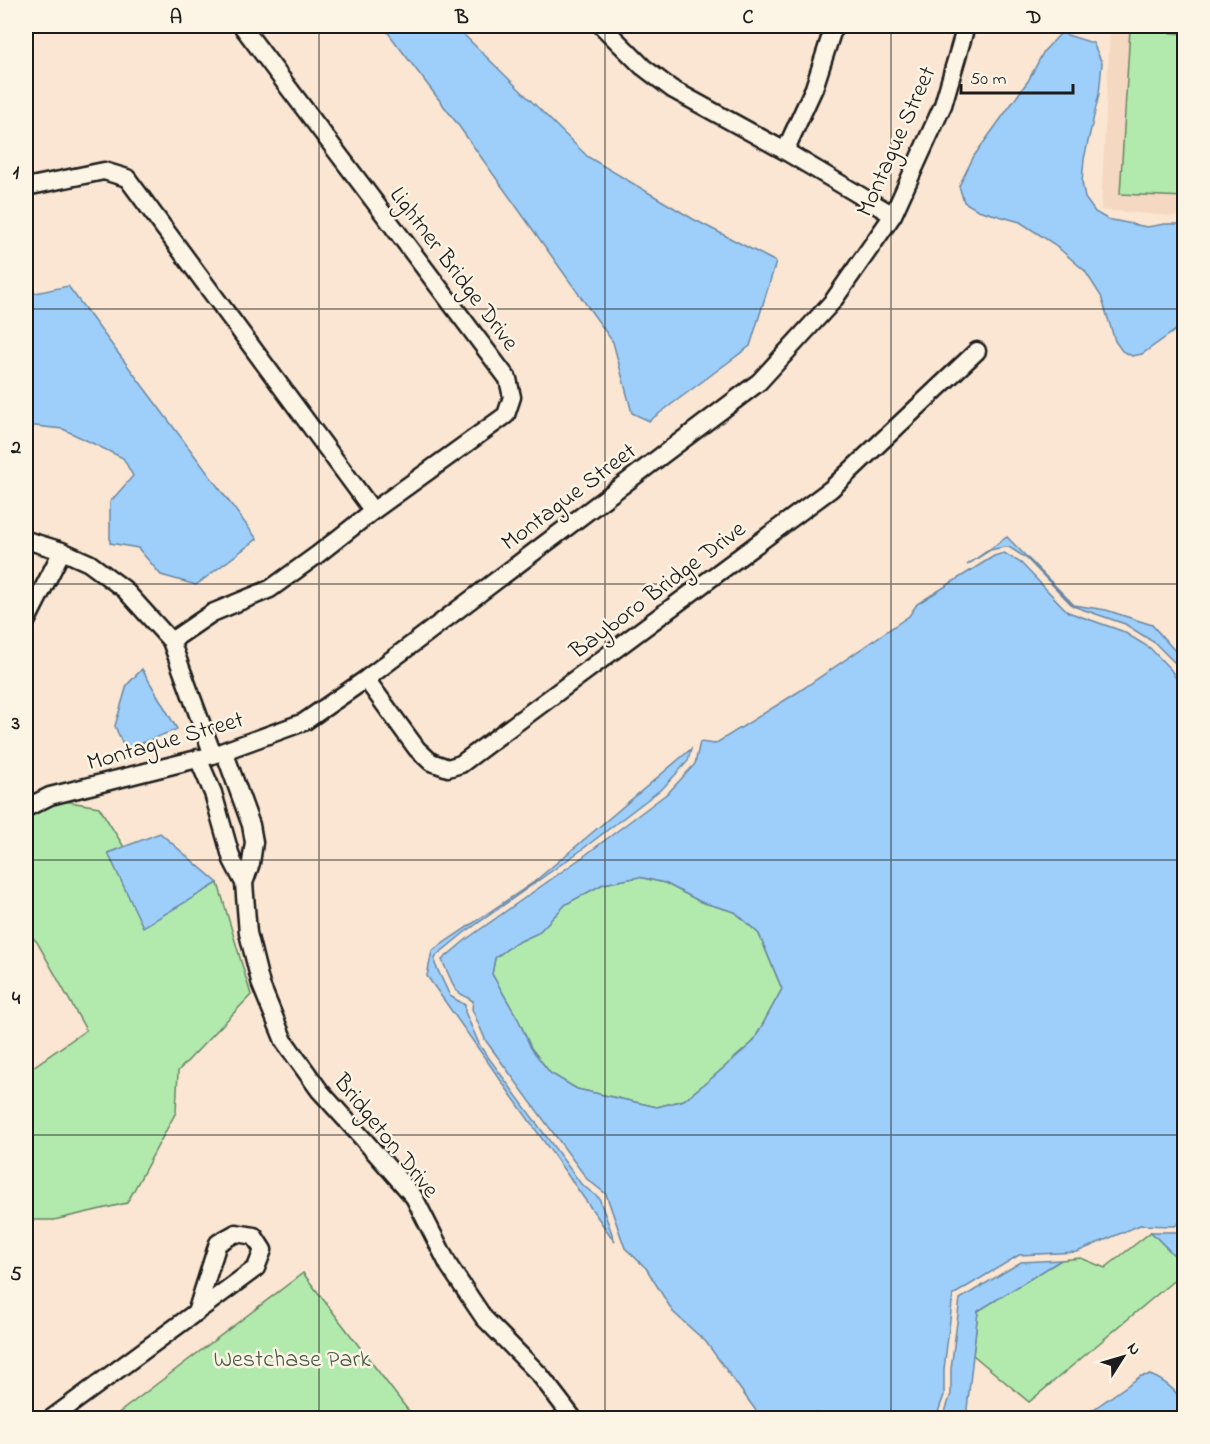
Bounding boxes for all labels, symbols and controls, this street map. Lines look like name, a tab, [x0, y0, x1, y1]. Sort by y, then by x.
text: A	[170, 4, 182, 33]
text: B	[454, 4, 469, 33]
text: C	[743, 4, 754, 33]
text: D	[1026, 4, 1041, 33]
scale bar	[961, 57, 1074, 95]
street label: Montague Street	[848, 61, 946, 223]
text: 50 m	[970, 67, 1007, 93]
text: 1	[13, 159, 20, 188]
street label: Lightner Bridge Drive	[380, 180, 527, 359]
text: 2	[10, 434, 21, 463]
street label: Montague Street	[494, 435, 645, 561]
street label: Bayboro Bridge Drive	[562, 513, 755, 670]
street label: Montague Street	[83, 703, 248, 781]
text: 3	[11, 710, 20, 739]
text: 4	[12, 985, 21, 1014]
street label: Bridgeton Drive	[323, 1066, 446, 1207]
text: 5	[10, 1261, 22, 1290]
north arrow	[1093, 1327, 1153, 1387]
text: N	[1121, 1338, 1146, 1361]
park label: Westchase Park	[214, 1343, 371, 1378]

